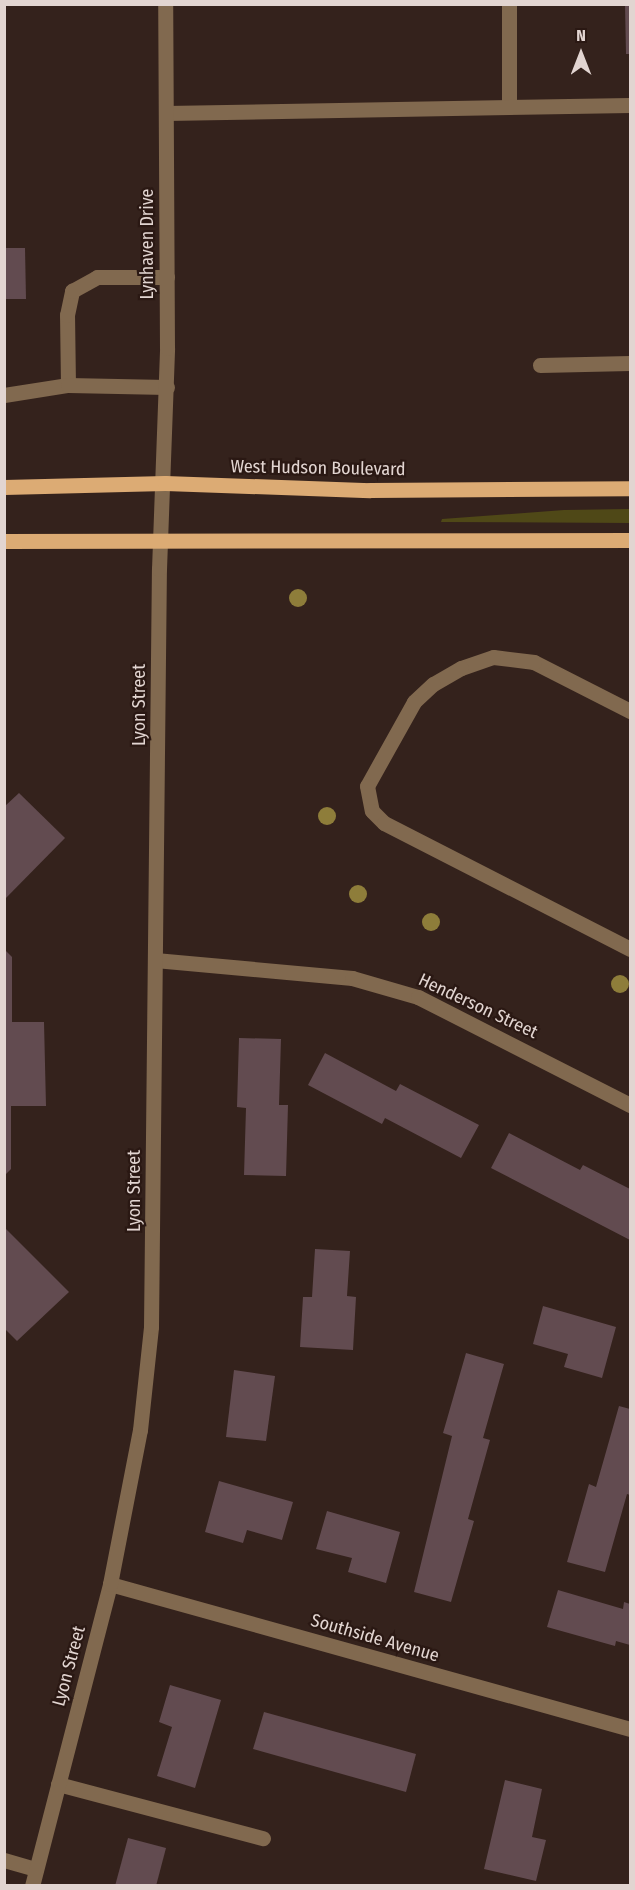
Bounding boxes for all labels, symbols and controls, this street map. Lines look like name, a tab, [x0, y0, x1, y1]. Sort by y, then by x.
north arrow	[551, 24, 611, 84]
text: N	[576, 26, 586, 45]
street label: Lynhaven Drive	[136, 188, 158, 300]
street label: West Hudson Boulevard	[230, 456, 406, 480]
street label: Lyon Street	[128, 664, 150, 746]
street label: Henderson Street	[415, 969, 541, 1043]
street label: Lyon Street	[123, 1150, 145, 1232]
street label: Southside Avenue	[308, 1609, 442, 1667]
street label: Lyon Street	[48, 1624, 90, 1708]

